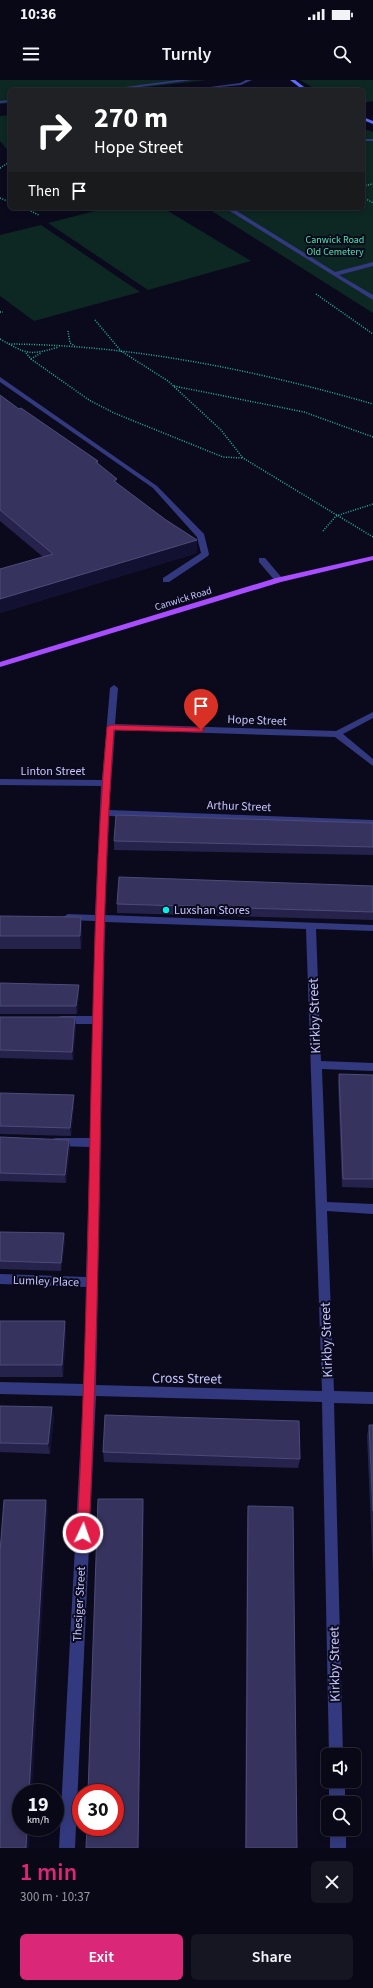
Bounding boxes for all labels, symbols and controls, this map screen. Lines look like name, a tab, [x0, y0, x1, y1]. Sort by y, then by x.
text: 10:36	[20, 4, 56, 25]
text: Turnly	[162, 42, 211, 67]
icon: menu	[20, 43, 42, 65]
icon: search	[331, 43, 353, 65]
text: 270 m	[94, 98, 168, 138]
icon: right	[28, 104, 80, 156]
text: Hope Street	[94, 135, 183, 160]
icon: arrive	[68, 180, 90, 202]
text: Then	[28, 181, 60, 202]
park label: Canwick Road Old Cemetery	[306, 233, 364, 259]
street label: Canwick Road	[153, 584, 213, 614]
pin	[184, 689, 218, 730]
icon: arrive	[190, 695, 212, 717]
street label: Hope Street	[227, 711, 287, 730]
street label: Linton Street	[21, 763, 85, 780]
street label: Arthur Street	[206, 797, 271, 816]
place label: Luxshan Stores	[174, 902, 250, 919]
marker: Luxshan Stores	[161, 905, 171, 915]
street label: Kirkby Street	[304, 978, 326, 1054]
street label: Lumley Place	[13, 1272, 79, 1291]
street label: Kirkby Street	[316, 1302, 338, 1378]
street label: Cross Street	[152, 1368, 222, 1390]
position arrow	[62, 1512, 104, 1554]
street label: Thesiger Street	[69, 1566, 90, 1642]
street label: Kirkby Street	[324, 1626, 346, 1702]
map controls	[321, 1748, 361, 1836]
button: sound	[321, 1748, 361, 1788]
speed limit sign: 30	[72, 1784, 124, 1836]
text: 19	[27, 1791, 49, 1819]
button: search	[321, 1796, 361, 1836]
text: km/h	[27, 1813, 49, 1827]
text: 1 min	[20, 1855, 77, 1890]
button: close	[311, 1861, 353, 1903]
text: 300 m · 10:37	[20, 1888, 90, 1906]
button: Exit	[20, 1934, 183, 1980]
button: Share	[191, 1934, 353, 1980]

